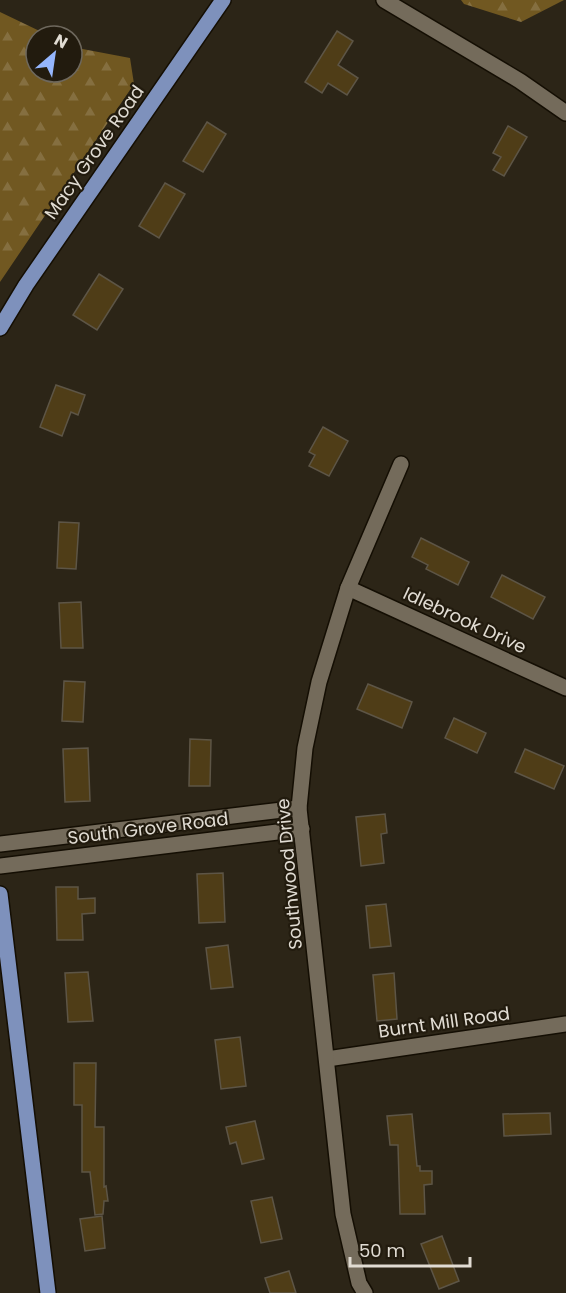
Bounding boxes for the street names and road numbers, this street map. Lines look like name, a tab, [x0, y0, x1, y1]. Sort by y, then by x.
street label: Macy Grove Road	[38, 80, 150, 224]
street label: Idlebrook Drive	[399, 581, 531, 659]
street label: Southwood Drive	[270, 797, 308, 951]
street label: South Grove Road	[66, 806, 230, 850]
street label: Burnt Mill Road	[377, 1000, 511, 1044]

